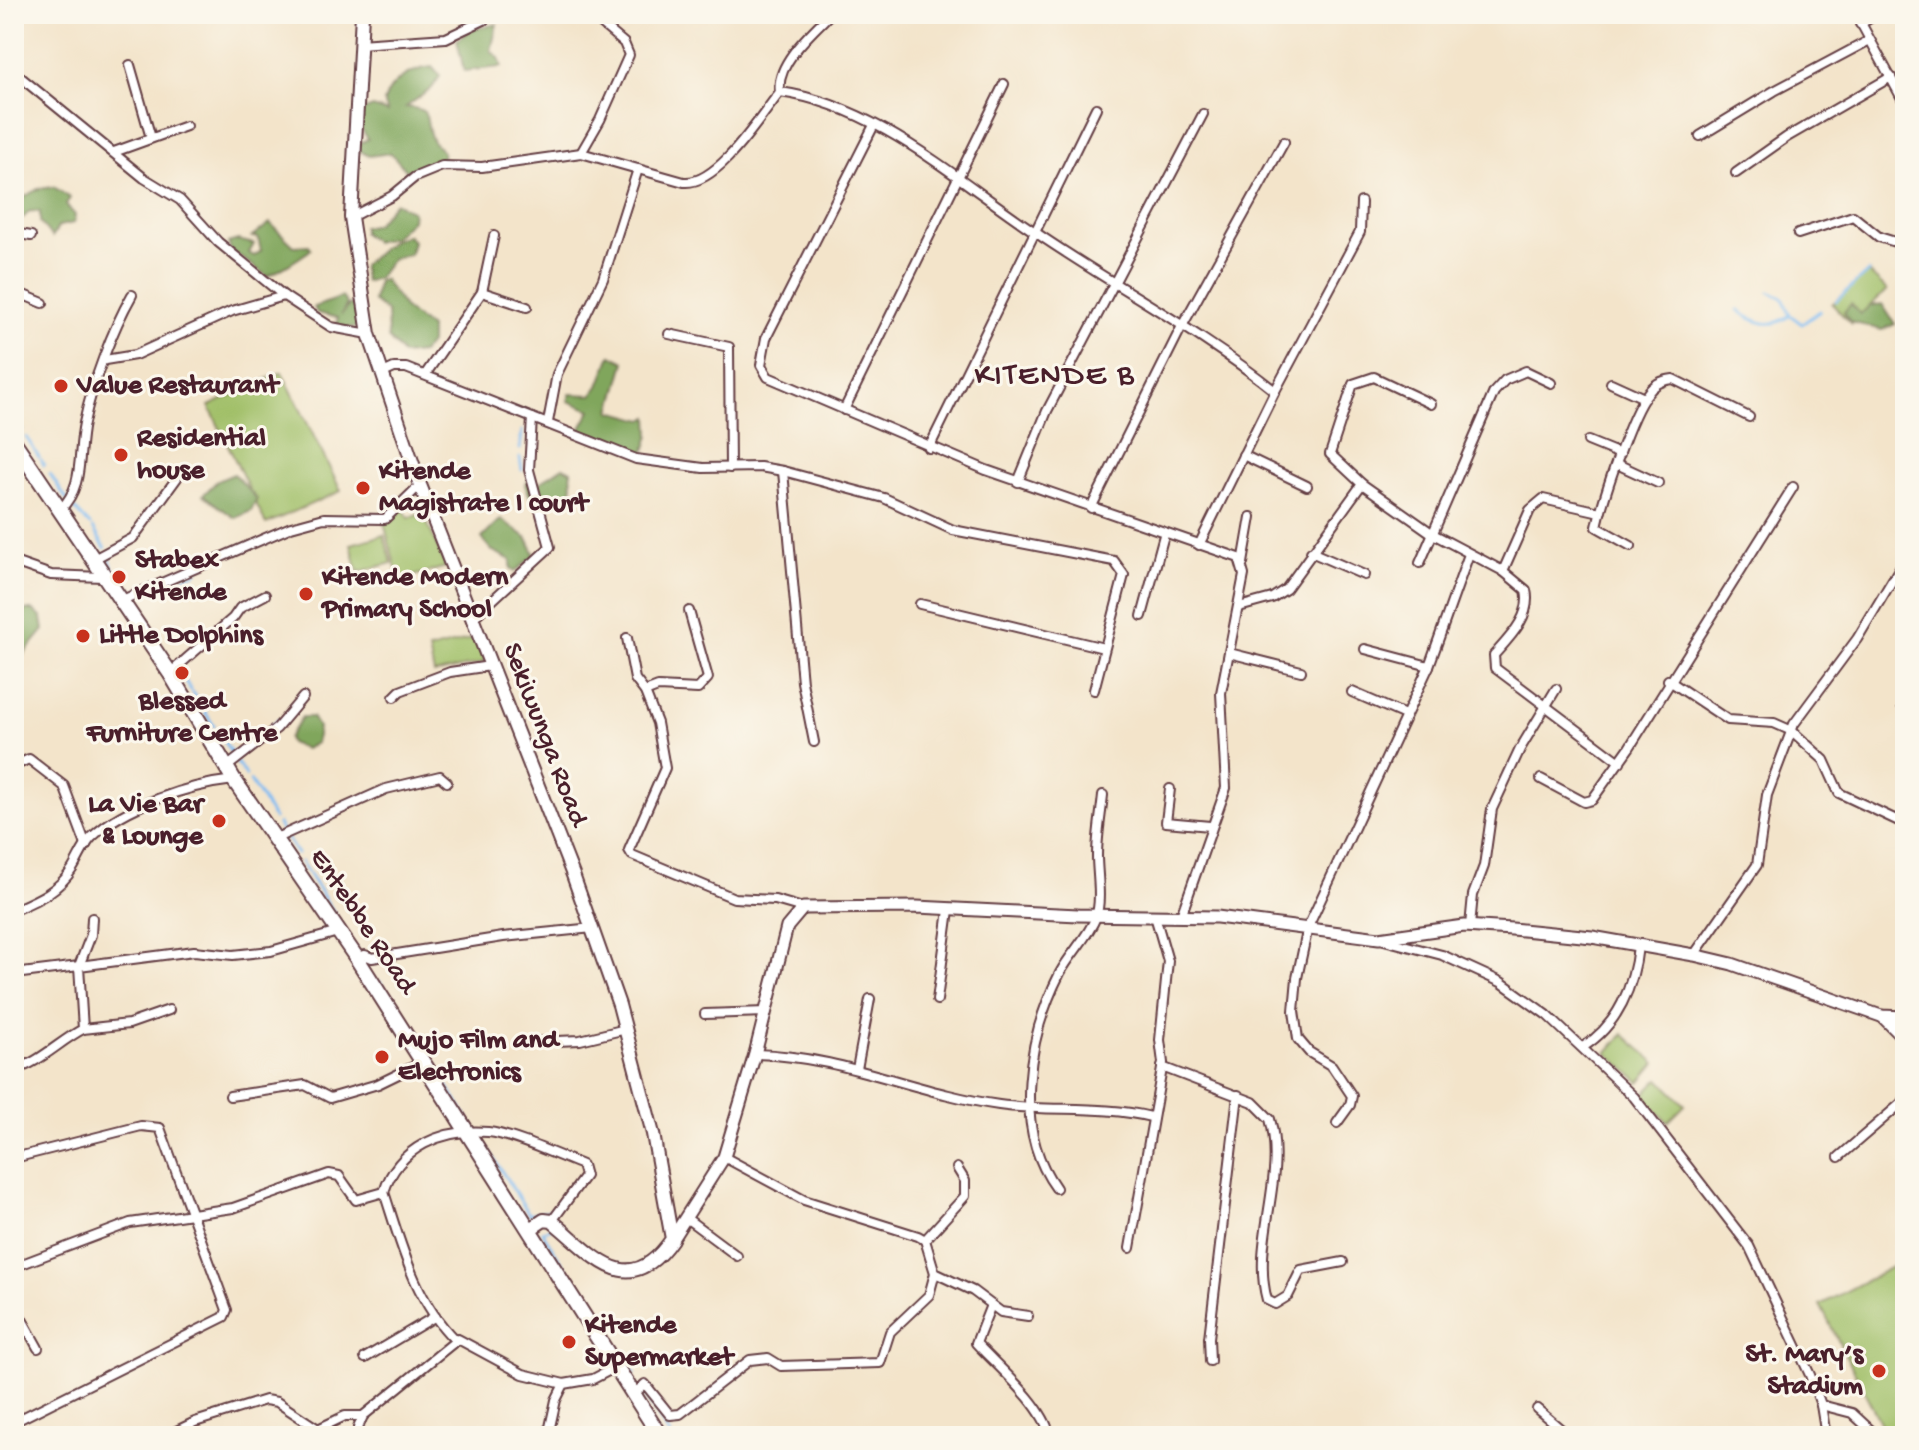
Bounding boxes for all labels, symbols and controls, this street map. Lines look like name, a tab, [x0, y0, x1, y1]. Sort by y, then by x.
district label: KITENDE B	[974, 358, 1136, 396]
place label: Value Restaurant	[75, 370, 281, 403]
marker: Value Restaurant	[52, 377, 70, 395]
place label: Residential house	[136, 423, 266, 488]
marker: Residential house	[112, 446, 130, 464]
place label: Kitende Magistrate I court	[378, 456, 590, 521]
marker: Kitende Magistrate I court	[354, 479, 372, 497]
place label: Stabex Kitende	[134, 545, 228, 610]
place label: Kitende Modern Primary School	[320, 562, 509, 627]
marker: Stabex Kitende	[110, 568, 128, 586]
marker: Kitende Modern Primary School	[297, 585, 315, 603]
place label: Little Dolphins	[99, 620, 265, 653]
marker: Little Dolphins	[74, 627, 92, 645]
street label: Sekiwunga Road	[494, 639, 595, 834]
marker: Blessed Furniture Centre	[173, 664, 191, 682]
place label: Blessed Furniture Centre	[85, 686, 279, 751]
place label: La Vie Bar & Lounge	[88, 789, 206, 854]
marker: La Vie Bar & Lounge	[210, 812, 228, 830]
street label: Entebbe Road	[301, 843, 424, 1003]
place label: Mujo Film and Electronics	[398, 1025, 561, 1090]
marker: Mujo Film and Electronics	[373, 1048, 391, 1066]
place label: Kitende Supermarket	[584, 1310, 736, 1375]
marker: Kitende Supermarket	[560, 1333, 578, 1351]
place label: St. Mary’s Stadium	[1745, 1339, 1865, 1404]
marker: St. Mary’s Stadium	[1870, 1362, 1888, 1380]

